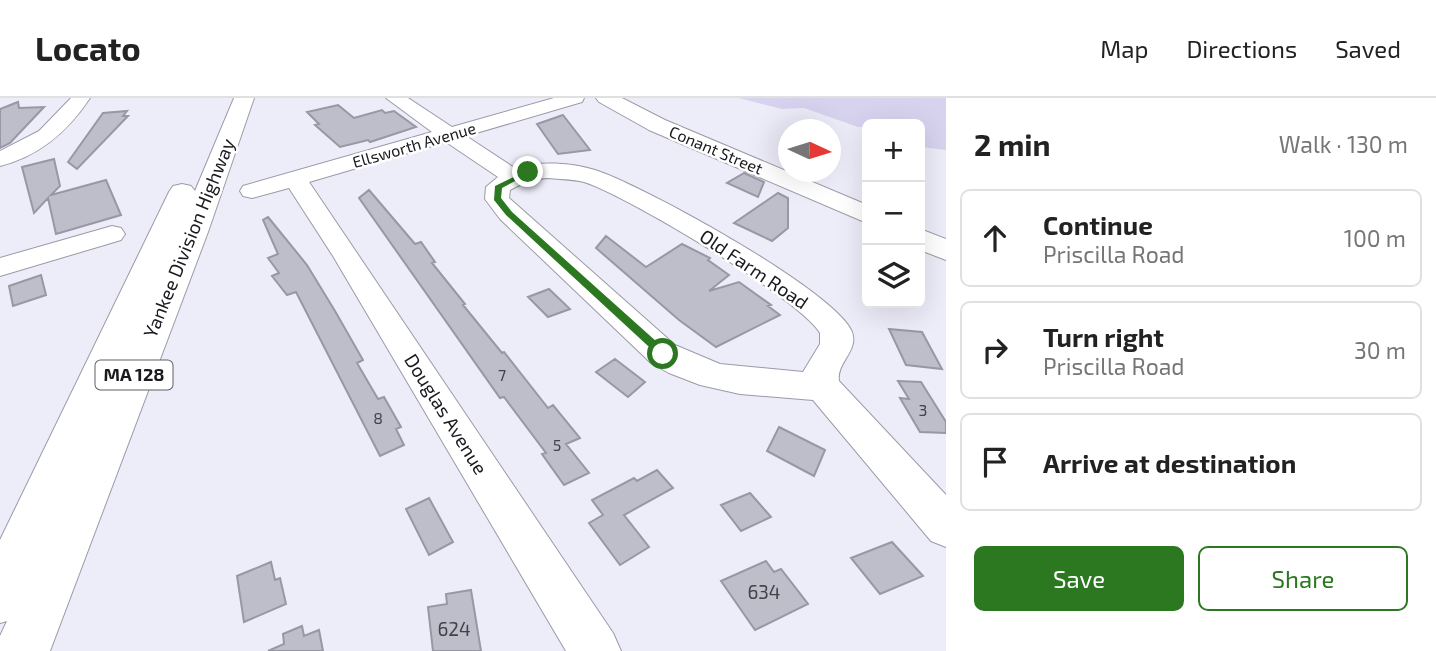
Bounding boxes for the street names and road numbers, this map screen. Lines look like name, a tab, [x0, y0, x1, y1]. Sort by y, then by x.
street label: Ellsworth Avenue	[350, 118, 478, 171]
street label: Conant Street	[667, 121, 766, 178]
street label: Yankee Division Highway	[138, 135, 239, 341]
street label: Old Farm Road	[696, 224, 813, 313]
street label: Douglas Avenue	[400, 349, 493, 478]
road number: MA 128	[96, 360, 172, 390]

